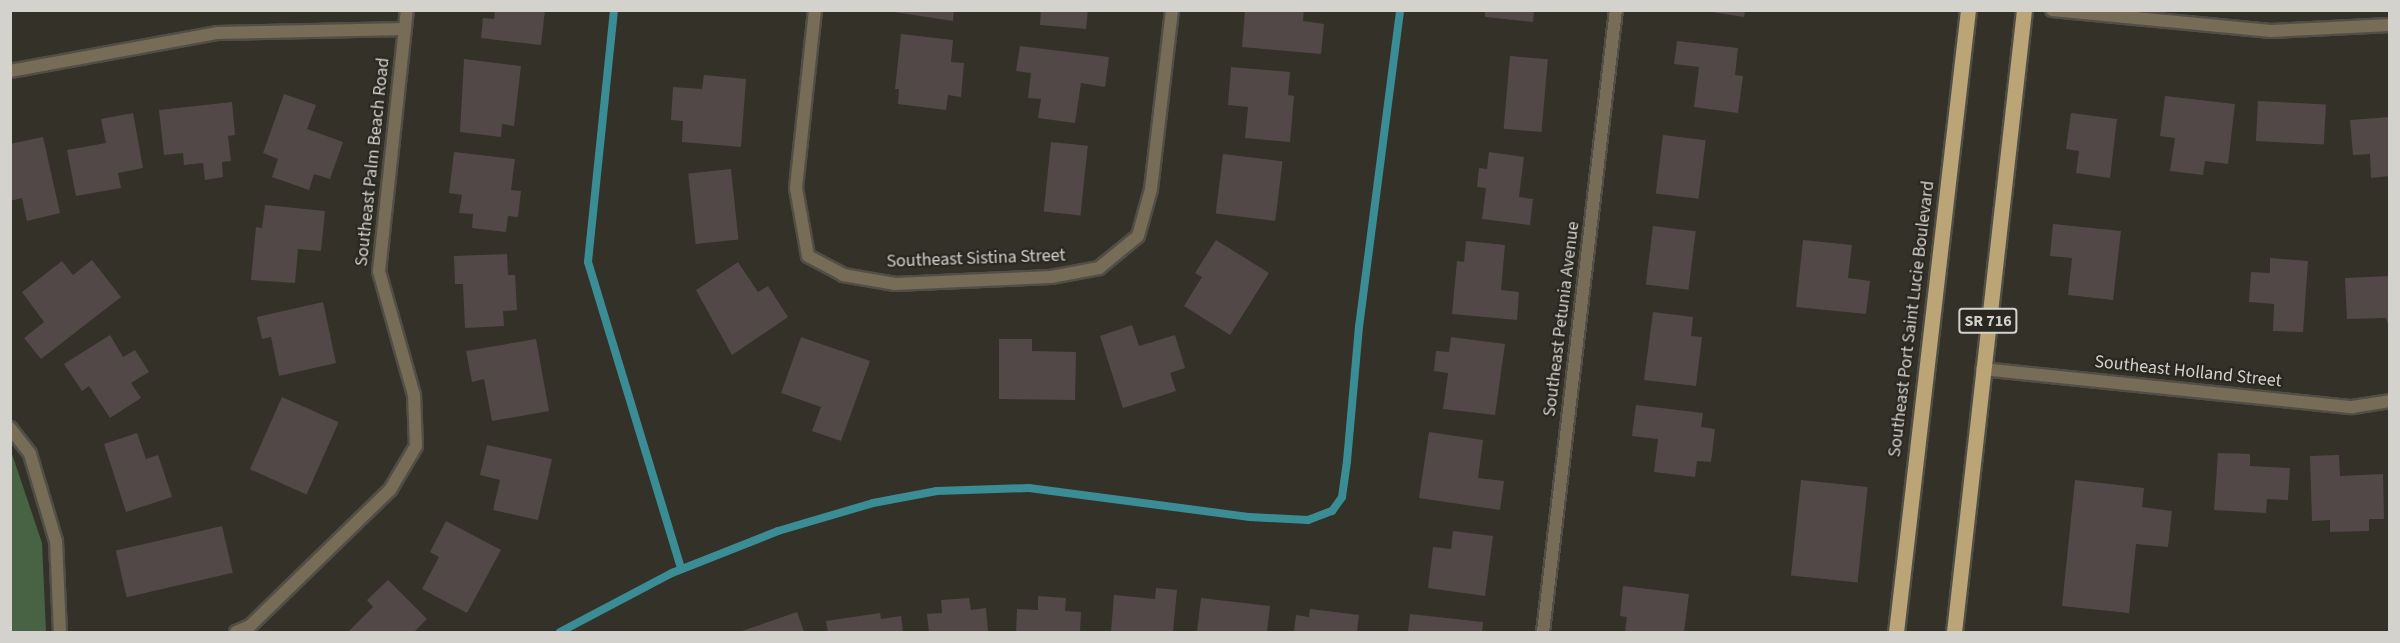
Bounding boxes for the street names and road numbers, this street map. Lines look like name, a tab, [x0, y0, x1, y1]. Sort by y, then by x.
street label: Southeast Palm Beach Road	[351, 57, 395, 267]
street label: Southeast Port Saint Lucie Boulevard	[1884, 180, 1940, 458]
street label: Southeast Petunia Avenue	[1539, 220, 1585, 418]
street label: Southeast Sistina Street	[886, 245, 1066, 273]
road number: SR 716	[1958, 308, 2018, 334]
street label: Southeast Holland Street	[2093, 351, 2283, 393]

